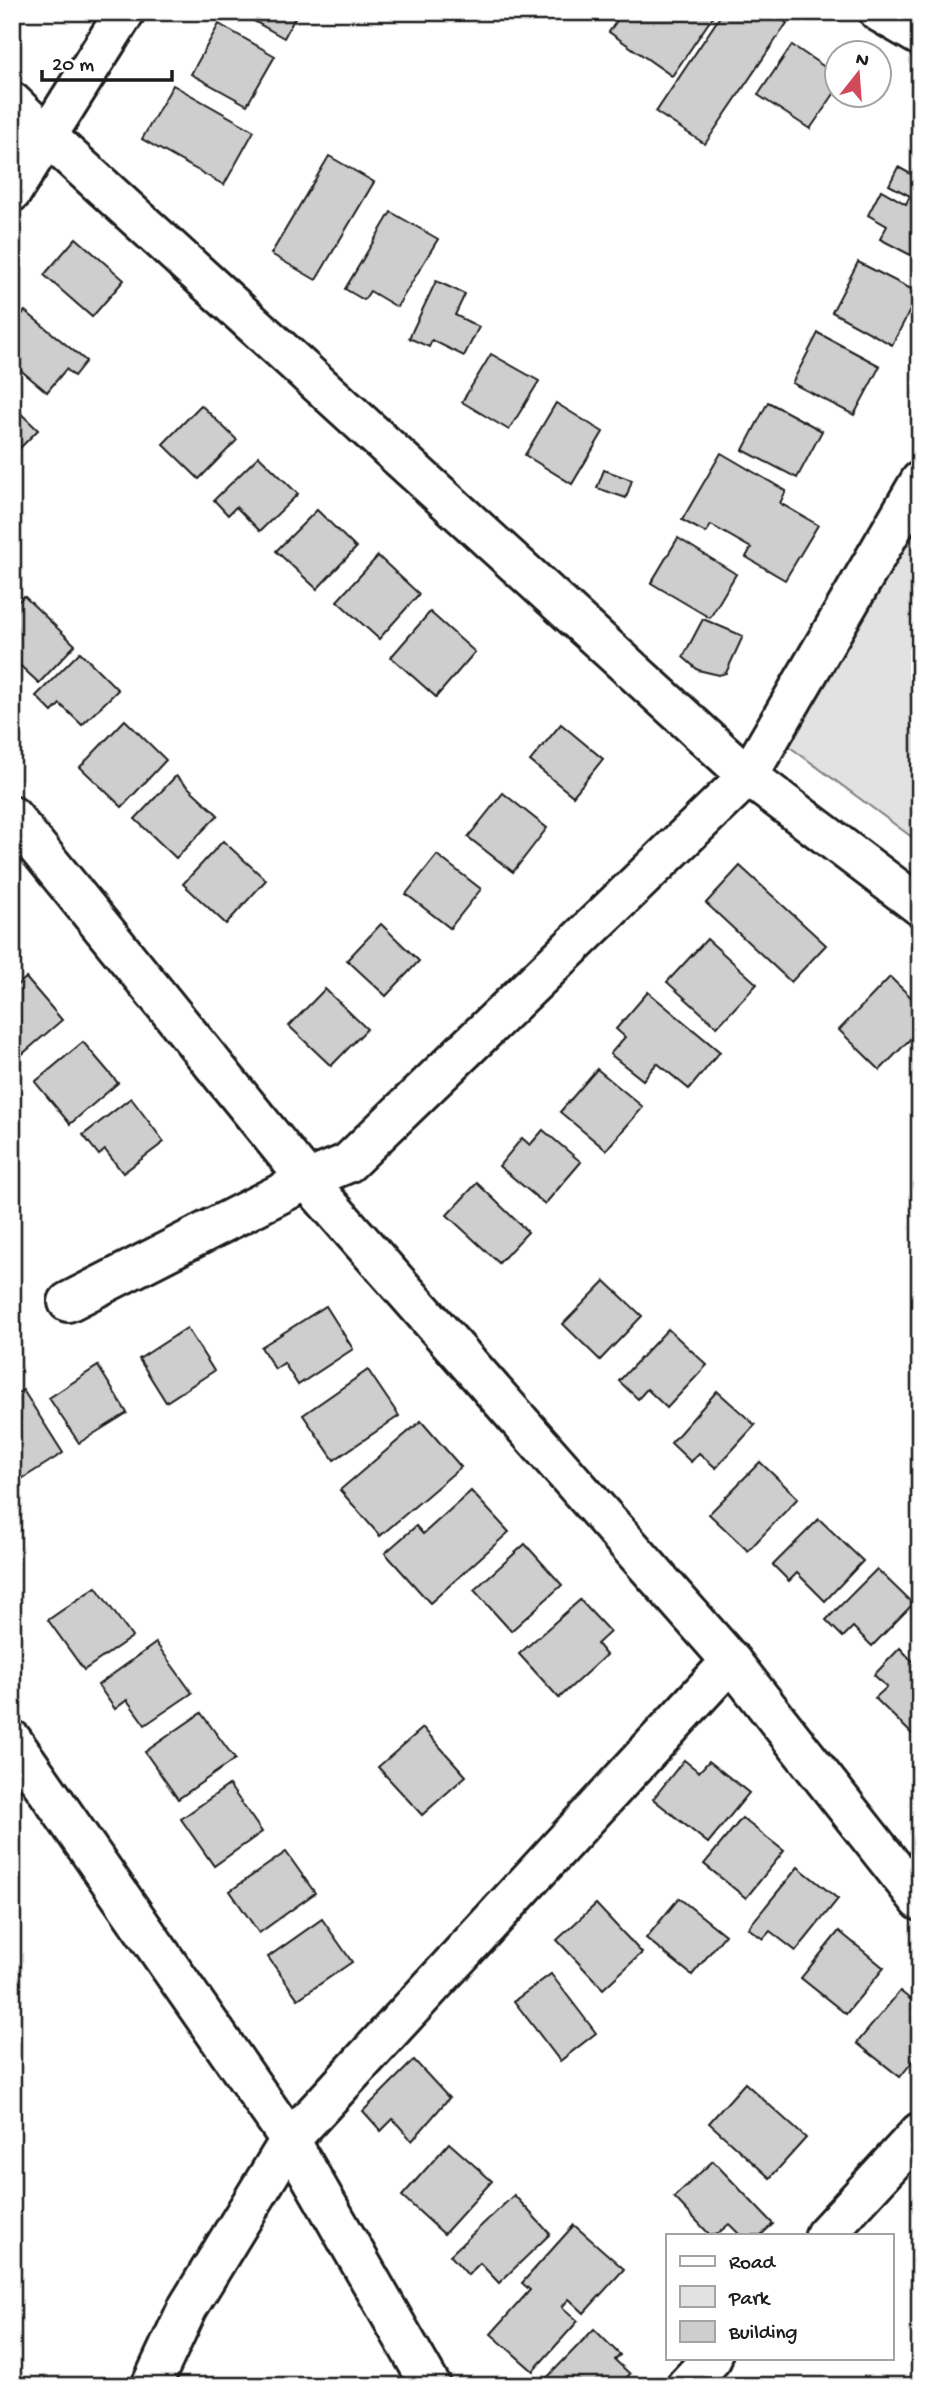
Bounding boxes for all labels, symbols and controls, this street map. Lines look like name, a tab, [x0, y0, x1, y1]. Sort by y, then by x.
scale bar	[42, 38, 172, 82]
north arrow	[824, 38, 894, 108]
text: N	[853, 48, 871, 74]
text: 20 m	[52, 54, 94, 79]
legend	[666, 2234, 894, 2360]
text: Road	[729, 2252, 777, 2277]
text: Park	[728, 2288, 772, 2313]
text: Building	[728, 2322, 798, 2347]

